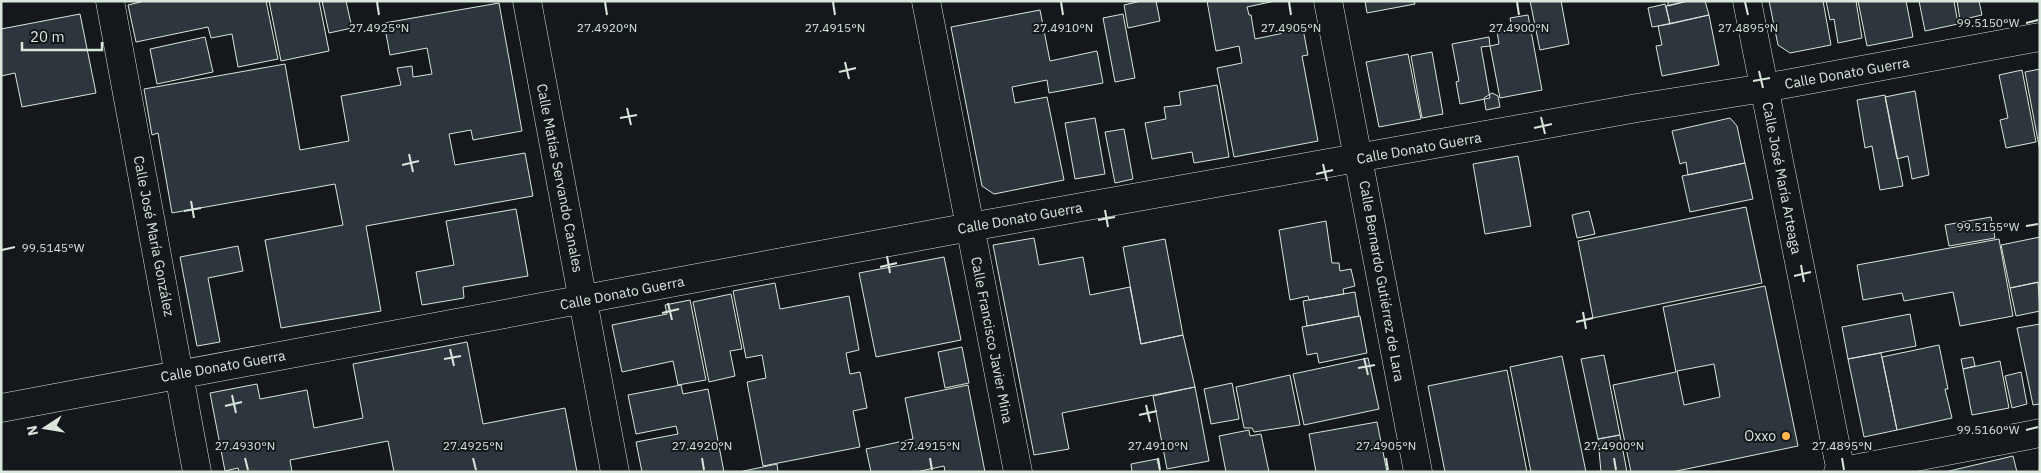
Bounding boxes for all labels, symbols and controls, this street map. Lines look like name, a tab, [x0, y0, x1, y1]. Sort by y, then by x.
text: 99.5150°W	[1957, 15, 2020, 30]
scale bar	[22, 20, 102, 52]
text: 27.4925°N	[349, 20, 409, 35]
text: 27.4920°N	[577, 20, 637, 35]
text: 27.4915°N	[805, 20, 865, 35]
text: 27.4910°N	[1033, 20, 1093, 35]
text: 27.4905°N	[1261, 20, 1321, 35]
text: 27.4900°N	[1489, 20, 1549, 35]
text: 27.4895°N	[1718, 20, 1778, 35]
text: 20 m	[30, 27, 65, 46]
street label: Calle Donato Guerra	[1783, 53, 1911, 93]
street label: Calle Matías Servando Canales	[533, 82, 587, 274]
street label: Calle José María Arteaga	[1758, 100, 1806, 256]
street label: Calle Donato Guerra	[1355, 128, 1483, 168]
street label: Calle José María González	[130, 154, 178, 318]
street label: Calle Bernardo Gutiérrez de Lara	[1355, 179, 1409, 384]
street label: Calle Donato Guerra	[956, 198, 1084, 238]
text: 99.5155°W	[1957, 219, 2020, 234]
text: 99.5145°W	[22, 240, 85, 255]
street label: Calle Francisco Javier Mina	[967, 255, 1017, 425]
street label: Calle Donato Guerra	[558, 272, 686, 314]
street label: Calle Donato Guerra	[159, 346, 287, 386]
north arrow	[20, 403, 70, 453]
text: 99.5160°W	[1957, 422, 2020, 437]
text: N	[22, 424, 42, 438]
place label: Oxxo	[1744, 427, 1776, 445]
marker: Oxxo	[1780, 430, 1792, 442]
text: 27.4930°N	[215, 438, 275, 453]
text: 27.4925°N	[443, 438, 503, 453]
text: 27.4920°N	[672, 438, 732, 453]
text: 27.4915°N	[900, 438, 960, 453]
text: 27.4910°N	[1128, 438, 1188, 453]
text: 27.4905°N	[1356, 438, 1416, 453]
text: 27.4900°N	[1584, 438, 1644, 453]
text: 27.4895°N	[1812, 438, 1872, 453]

